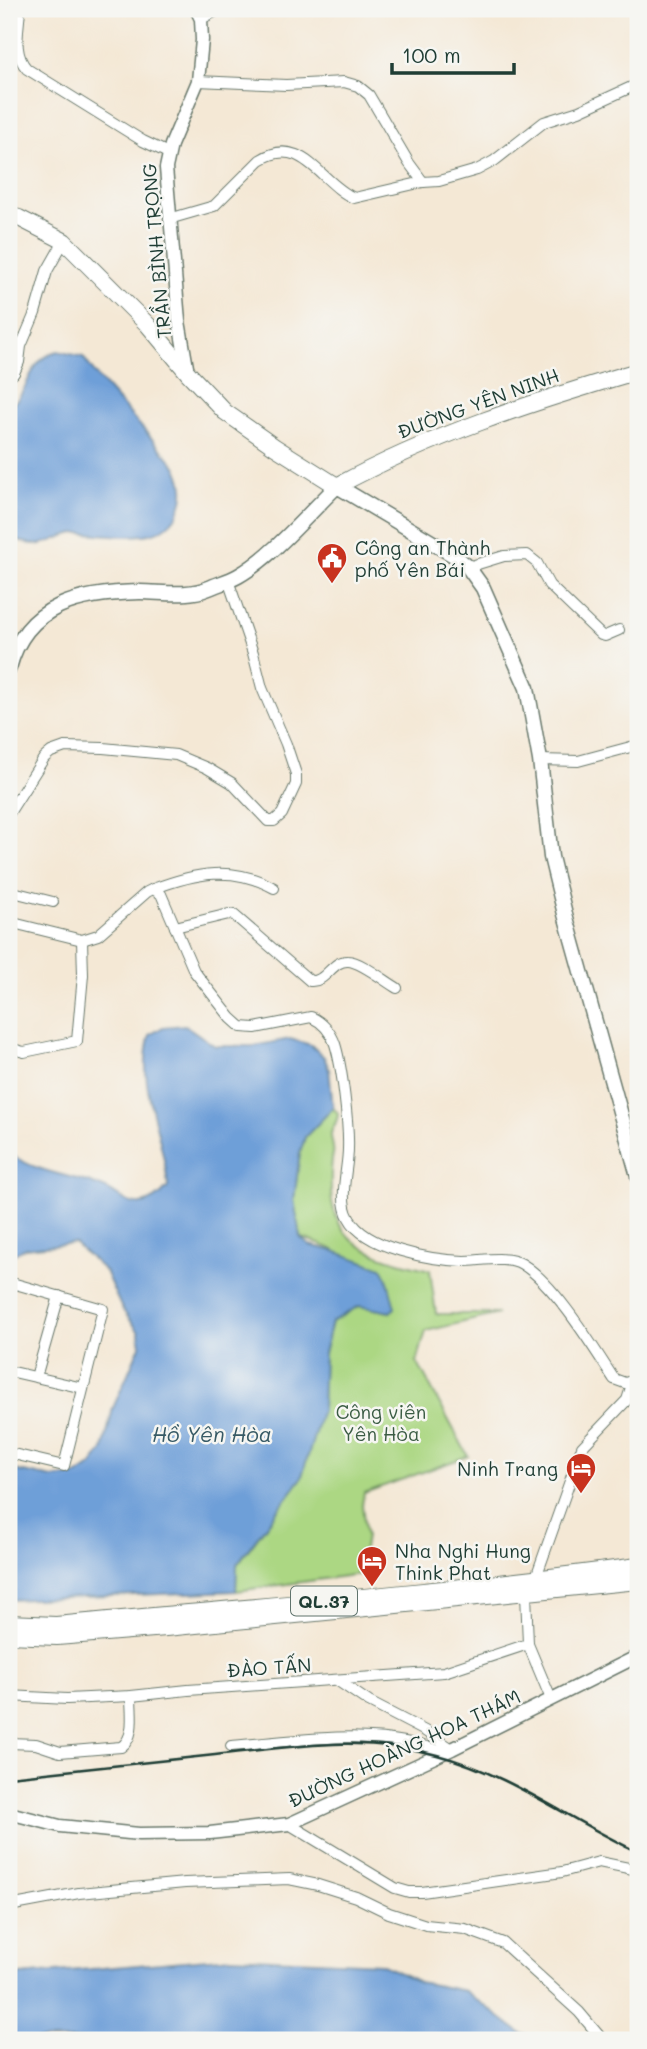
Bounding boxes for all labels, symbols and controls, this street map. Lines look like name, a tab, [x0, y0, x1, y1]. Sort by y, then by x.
scale bar	[392, 32, 514, 76]
text: 100 m	[402, 41, 461, 68]
street label: TRẦN BÌNH TRỌNG	[135, 162, 176, 340]
street label: ĐƯỜNG YÊN NINH	[394, 362, 562, 444]
place label: Công an Thành phố Yên Bái	[355, 535, 490, 582]
public building icon: Công an Thành phố Yên Bái	[315, 541, 349, 585]
park label: Công viên Yên Hòa	[336, 1399, 426, 1446]
water label: Hồ Yên Hòa	[152, 1420, 272, 1447]
hotel icon: Ninh Trang	[564, 1451, 598, 1495]
place label: Ninh Trang	[457, 1456, 558, 1481]
place label: Nha Nghi Hung Think Phat	[395, 1538, 531, 1585]
hotel icon: Nha Nghi Hung Think Phat	[355, 1544, 389, 1588]
road number: QL.37	[291, 1586, 357, 1616]
street label: ĐÀO TẤN	[226, 1651, 312, 1682]
street label: ĐƯỜNG HOÀNG HOA THÁM	[284, 1683, 524, 1813]

